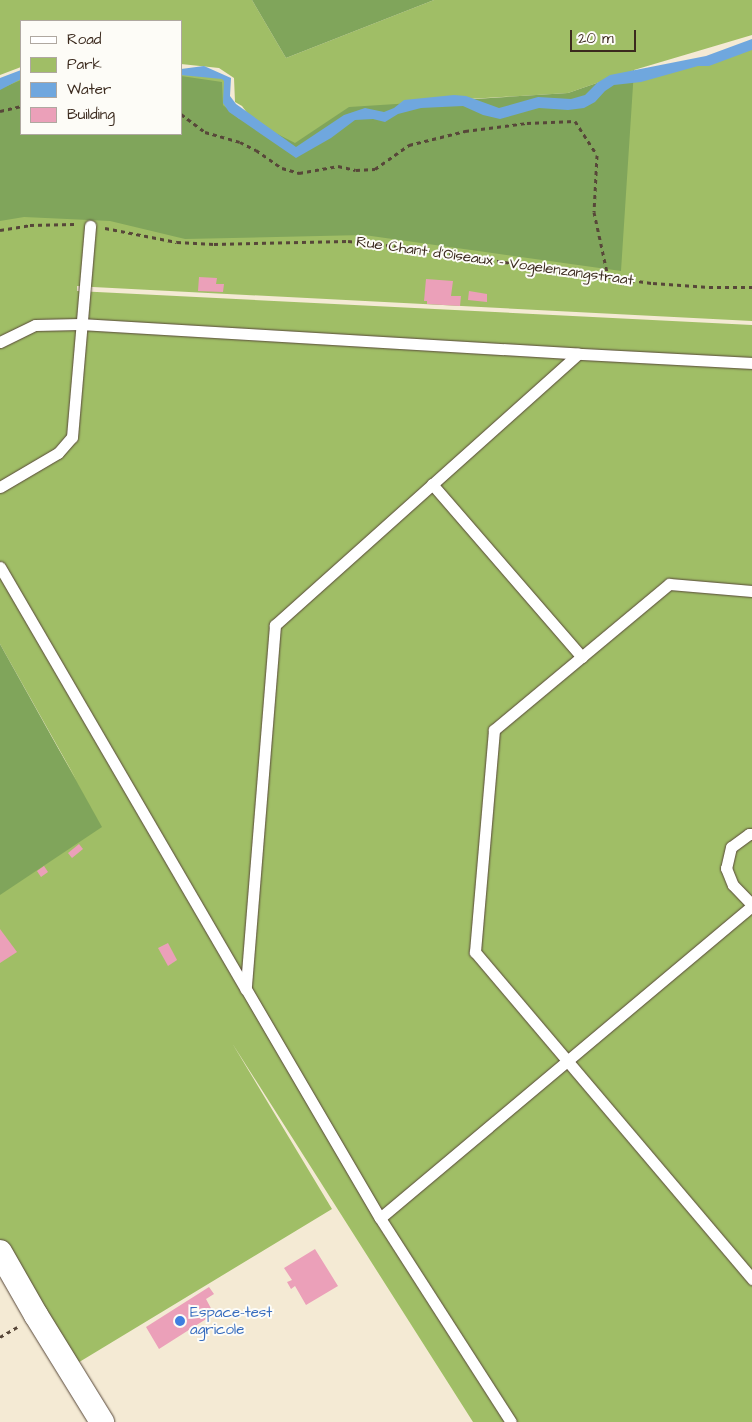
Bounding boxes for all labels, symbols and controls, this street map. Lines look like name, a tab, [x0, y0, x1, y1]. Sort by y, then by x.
legend	[20, 20, 182, 135]
scale bar	[572, 20, 638, 52]
text: 20 m	[578, 28, 614, 49]
text: Road	[67, 29, 101, 50]
text: Park	[67, 54, 102, 75]
text: Water	[67, 79, 111, 100]
text: Building	[67, 104, 115, 125]
street label: Rue Chant d'Oiseaux - Vogelenzangstraat	[355, 233, 635, 289]
place label: Espace-test agricole	[190, 1303, 272, 1338]
marker: Espace-test agricole	[174, 1315, 186, 1327]

